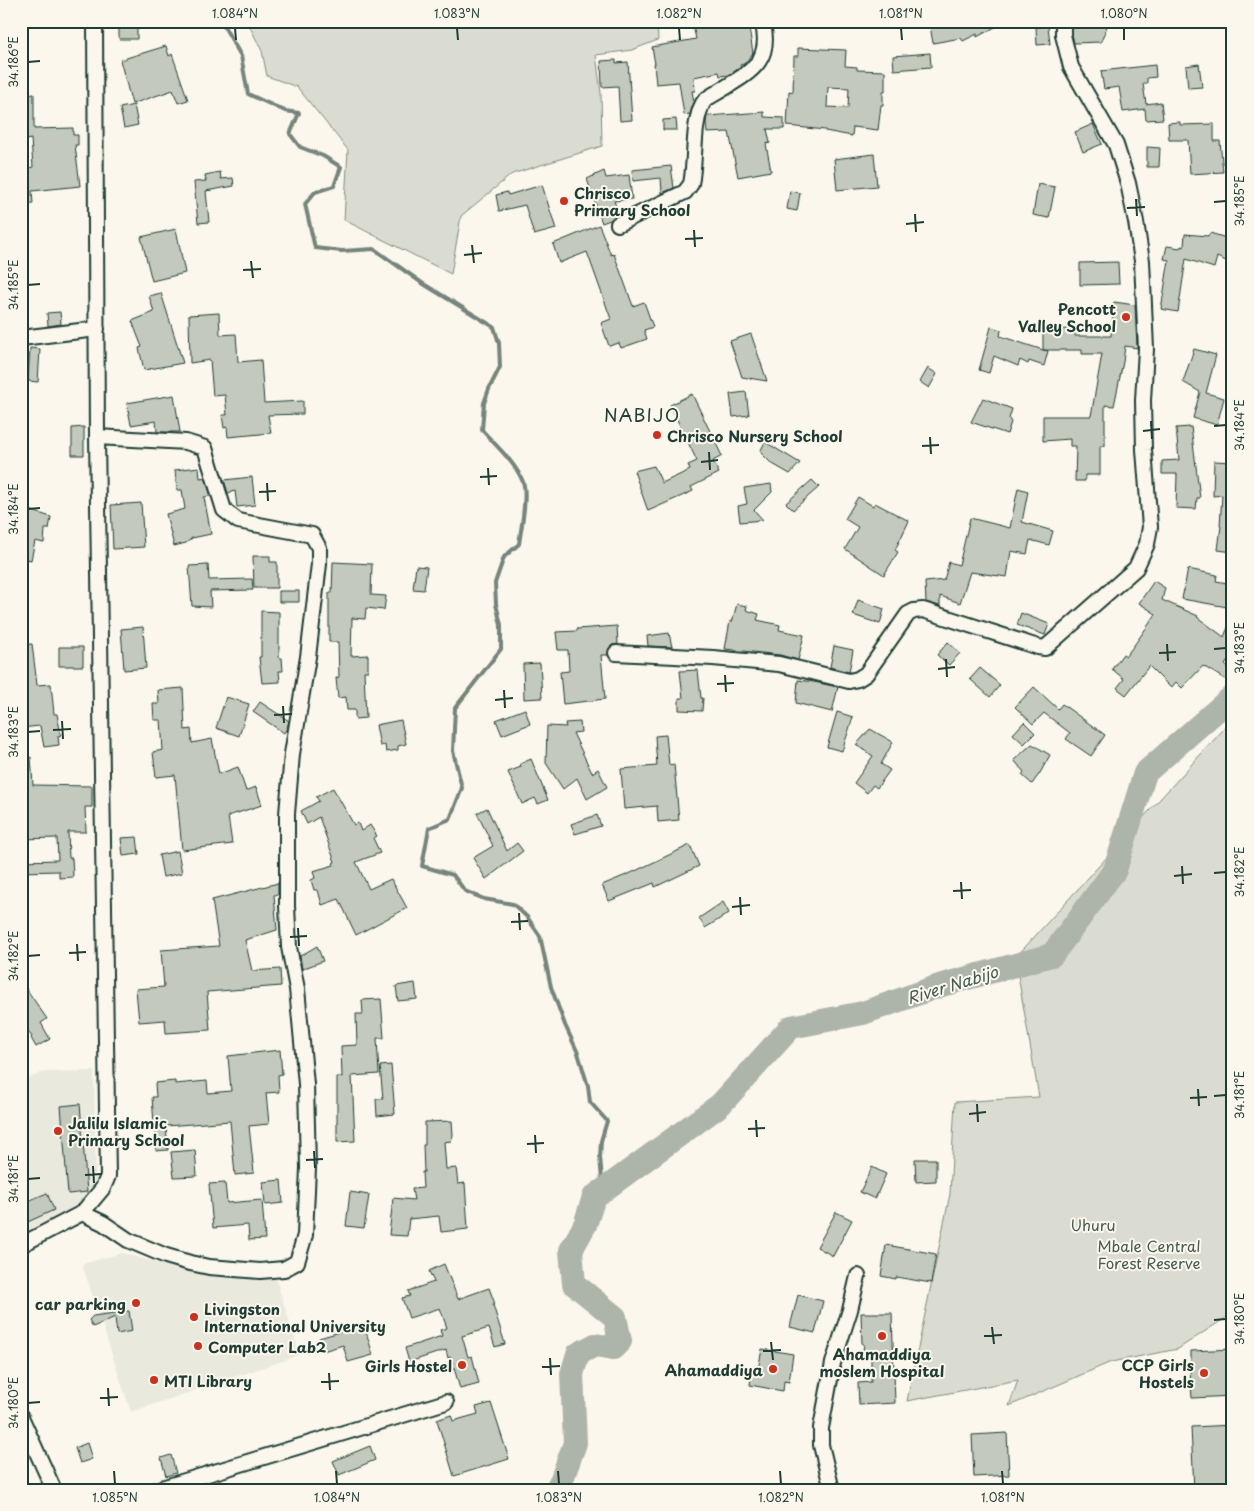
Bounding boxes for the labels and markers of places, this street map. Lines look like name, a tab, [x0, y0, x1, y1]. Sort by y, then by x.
place label: Chrisco Primary School	[574, 181, 690, 221]
marker: Chrisco Primary School	[558, 195, 570, 207]
place label: Pencott Valley School	[1018, 297, 1116, 337]
marker: Pencott Valley School	[1120, 311, 1132, 323]
place label: Chrisco Nursery School	[667, 424, 843, 447]
marker: Chrisco Nursery School	[651, 429, 663, 441]
place label: Jalilu Islamic Primary School	[68, 1111, 184, 1151]
marker: Jalilu Islamic Primary School	[52, 1125, 64, 1137]
place label: car parking	[35, 1292, 126, 1315]
marker: car parking	[130, 1297, 142, 1309]
place label: Livingston International University	[204, 1297, 386, 1337]
marker: Livingston International University	[188, 1311, 200, 1323]
marker: Ahamaddiya moslem Hospital	[876, 1330, 888, 1342]
place label: Computer Lab2	[208, 1335, 327, 1358]
marker: Computer Lab2	[192, 1340, 204, 1352]
place label: Ahamaddiya moslem Hospital	[820, 1342, 944, 1382]
place label: CCP Girls Hostels	[1121, 1353, 1194, 1393]
place label: Girls Hostel	[365, 1354, 452, 1377]
place label: Ahamaddiya	[665, 1358, 764, 1381]
marker: Girls Hostel	[456, 1359, 468, 1371]
marker: Ahamaddiya	[767, 1363, 779, 1375]
marker: CCP Girls Hostels	[1198, 1367, 1210, 1379]
place label: MTI Library	[164, 1369, 252, 1392]
marker: MTI Library	[148, 1374, 160, 1386]

